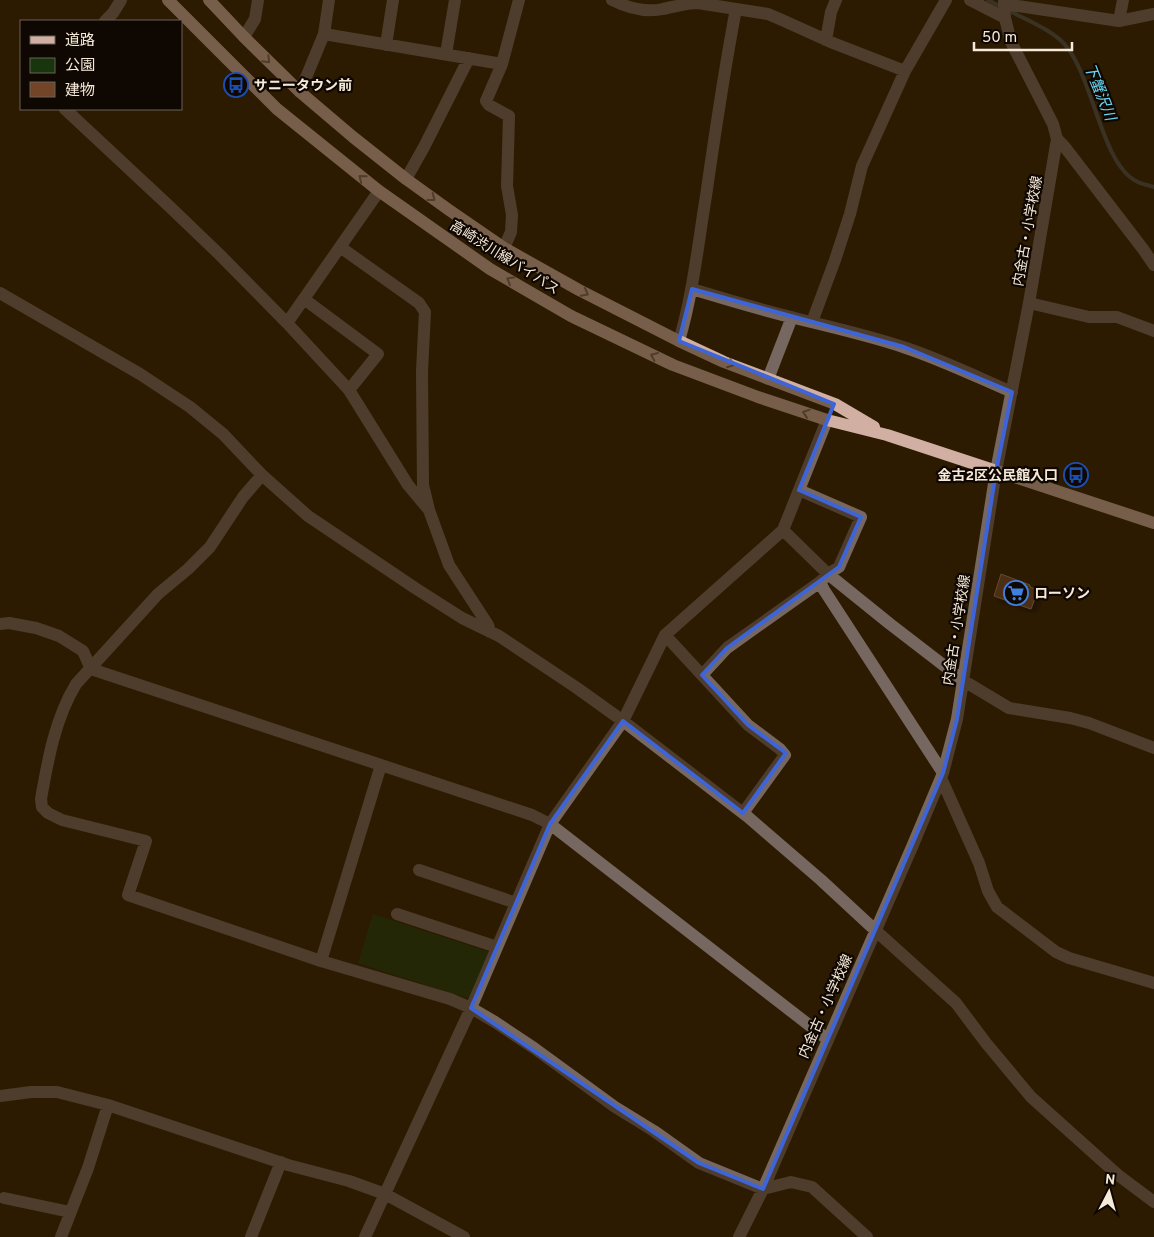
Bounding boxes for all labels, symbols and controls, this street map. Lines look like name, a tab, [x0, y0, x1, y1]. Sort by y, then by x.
legend	[20, 20, 182, 110]
scale bar	[974, 20, 1072, 52]
text: 50 m	[982, 29, 1017, 48]
text: 道路	[65, 32, 95, 51]
one-way arrow	[261, 54, 270, 63]
text: 公園	[65, 57, 95, 76]
water label: 下蟹沢川	[1079, 61, 1119, 126]
bus stop icon: サニータウン前	[223, 72, 249, 98]
place label: サニータウン前	[254, 77, 352, 95]
text: 建物	[65, 82, 95, 101]
one-way arrow	[359, 174, 368, 183]
street label: 内金古・小学校線	[1010, 175, 1047, 288]
one-way arrow	[426, 192, 436, 201]
street label: 高崎渋川線バイパス	[446, 218, 562, 299]
one-way arrow	[507, 277, 516, 287]
one-way arrow	[579, 287, 588, 297]
one-way arrow	[650, 351, 659, 362]
one-way arrow	[726, 358, 734, 368]
one-way arrow	[802, 409, 811, 419]
bus stop icon: 金古2区公民館入口	[1063, 462, 1089, 488]
place label: 金古2区公民館入口	[937, 468, 1058, 485]
street label: 内金古・小学校線	[940, 574, 975, 687]
supermarket icon: ローソン	[1003, 580, 1029, 606]
place label: ローソン	[1034, 586, 1090, 603]
street label: 内金古・小学校線	[796, 952, 857, 1061]
north arrow	[1084, 1167, 1134, 1217]
text: N	[1104, 1172, 1116, 1190]

